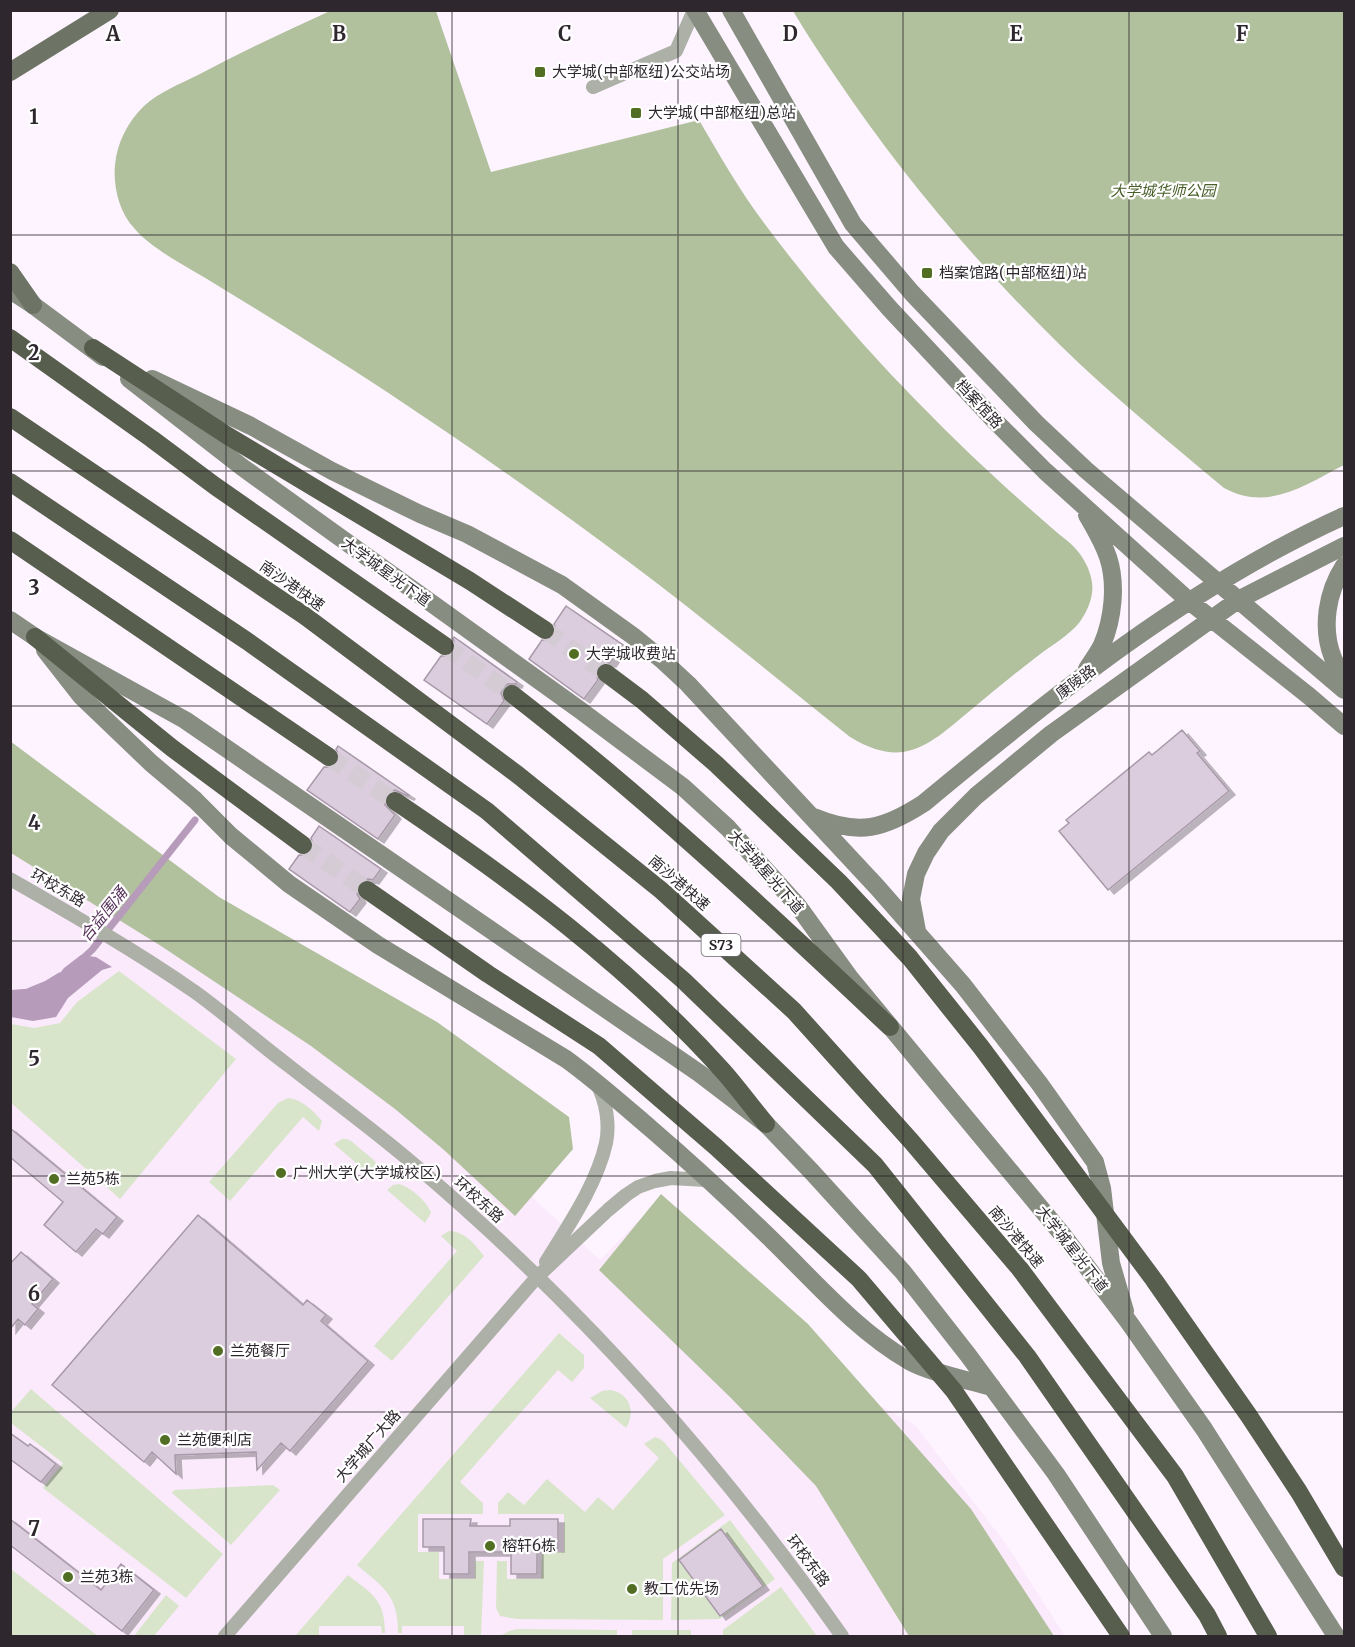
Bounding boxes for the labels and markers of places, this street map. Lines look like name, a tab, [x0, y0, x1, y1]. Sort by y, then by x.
place label: 大学城(中部枢纽)公交站场	[552, 62, 730, 81]
marker: 大学城(中部枢纽)公交站场	[533, 65, 547, 79]
place label: 大学城(中部枢纽)总站	[648, 103, 796, 122]
marker: 大学城(中部枢纽)总站	[629, 106, 643, 120]
place label: 档案馆路(中部枢纽)站	[939, 263, 1087, 282]
marker: 档案馆路(中部枢纽)站	[920, 266, 934, 280]
place label: 大学城收费站	[586, 644, 676, 663]
marker: 大学城收费站	[567, 647, 581, 661]
place label: 广州大学(大学城校区)	[293, 1163, 441, 1182]
marker: 广州大学(大学城校区)	[274, 1166, 288, 1180]
place label: 兰苑5栋	[66, 1169, 120, 1188]
marker: 兰苑5栋	[47, 1172, 61, 1186]
place label: 兰苑餐厅	[230, 1341, 290, 1360]
marker: 兰苑餐厅	[211, 1344, 225, 1358]
place label: 兰苑便利店	[177, 1430, 252, 1449]
marker: 兰苑便利店	[158, 1433, 172, 1447]
place label: 榕轩6栋	[502, 1536, 556, 1555]
marker: 榕轩6栋	[483, 1539, 497, 1553]
place label: 兰苑3栋	[80, 1567, 134, 1586]
marker: 兰苑3栋	[61, 1570, 75, 1584]
place label: 教工优先场	[644, 1579, 719, 1598]
marker: 教工优先场	[625, 1582, 639, 1596]

